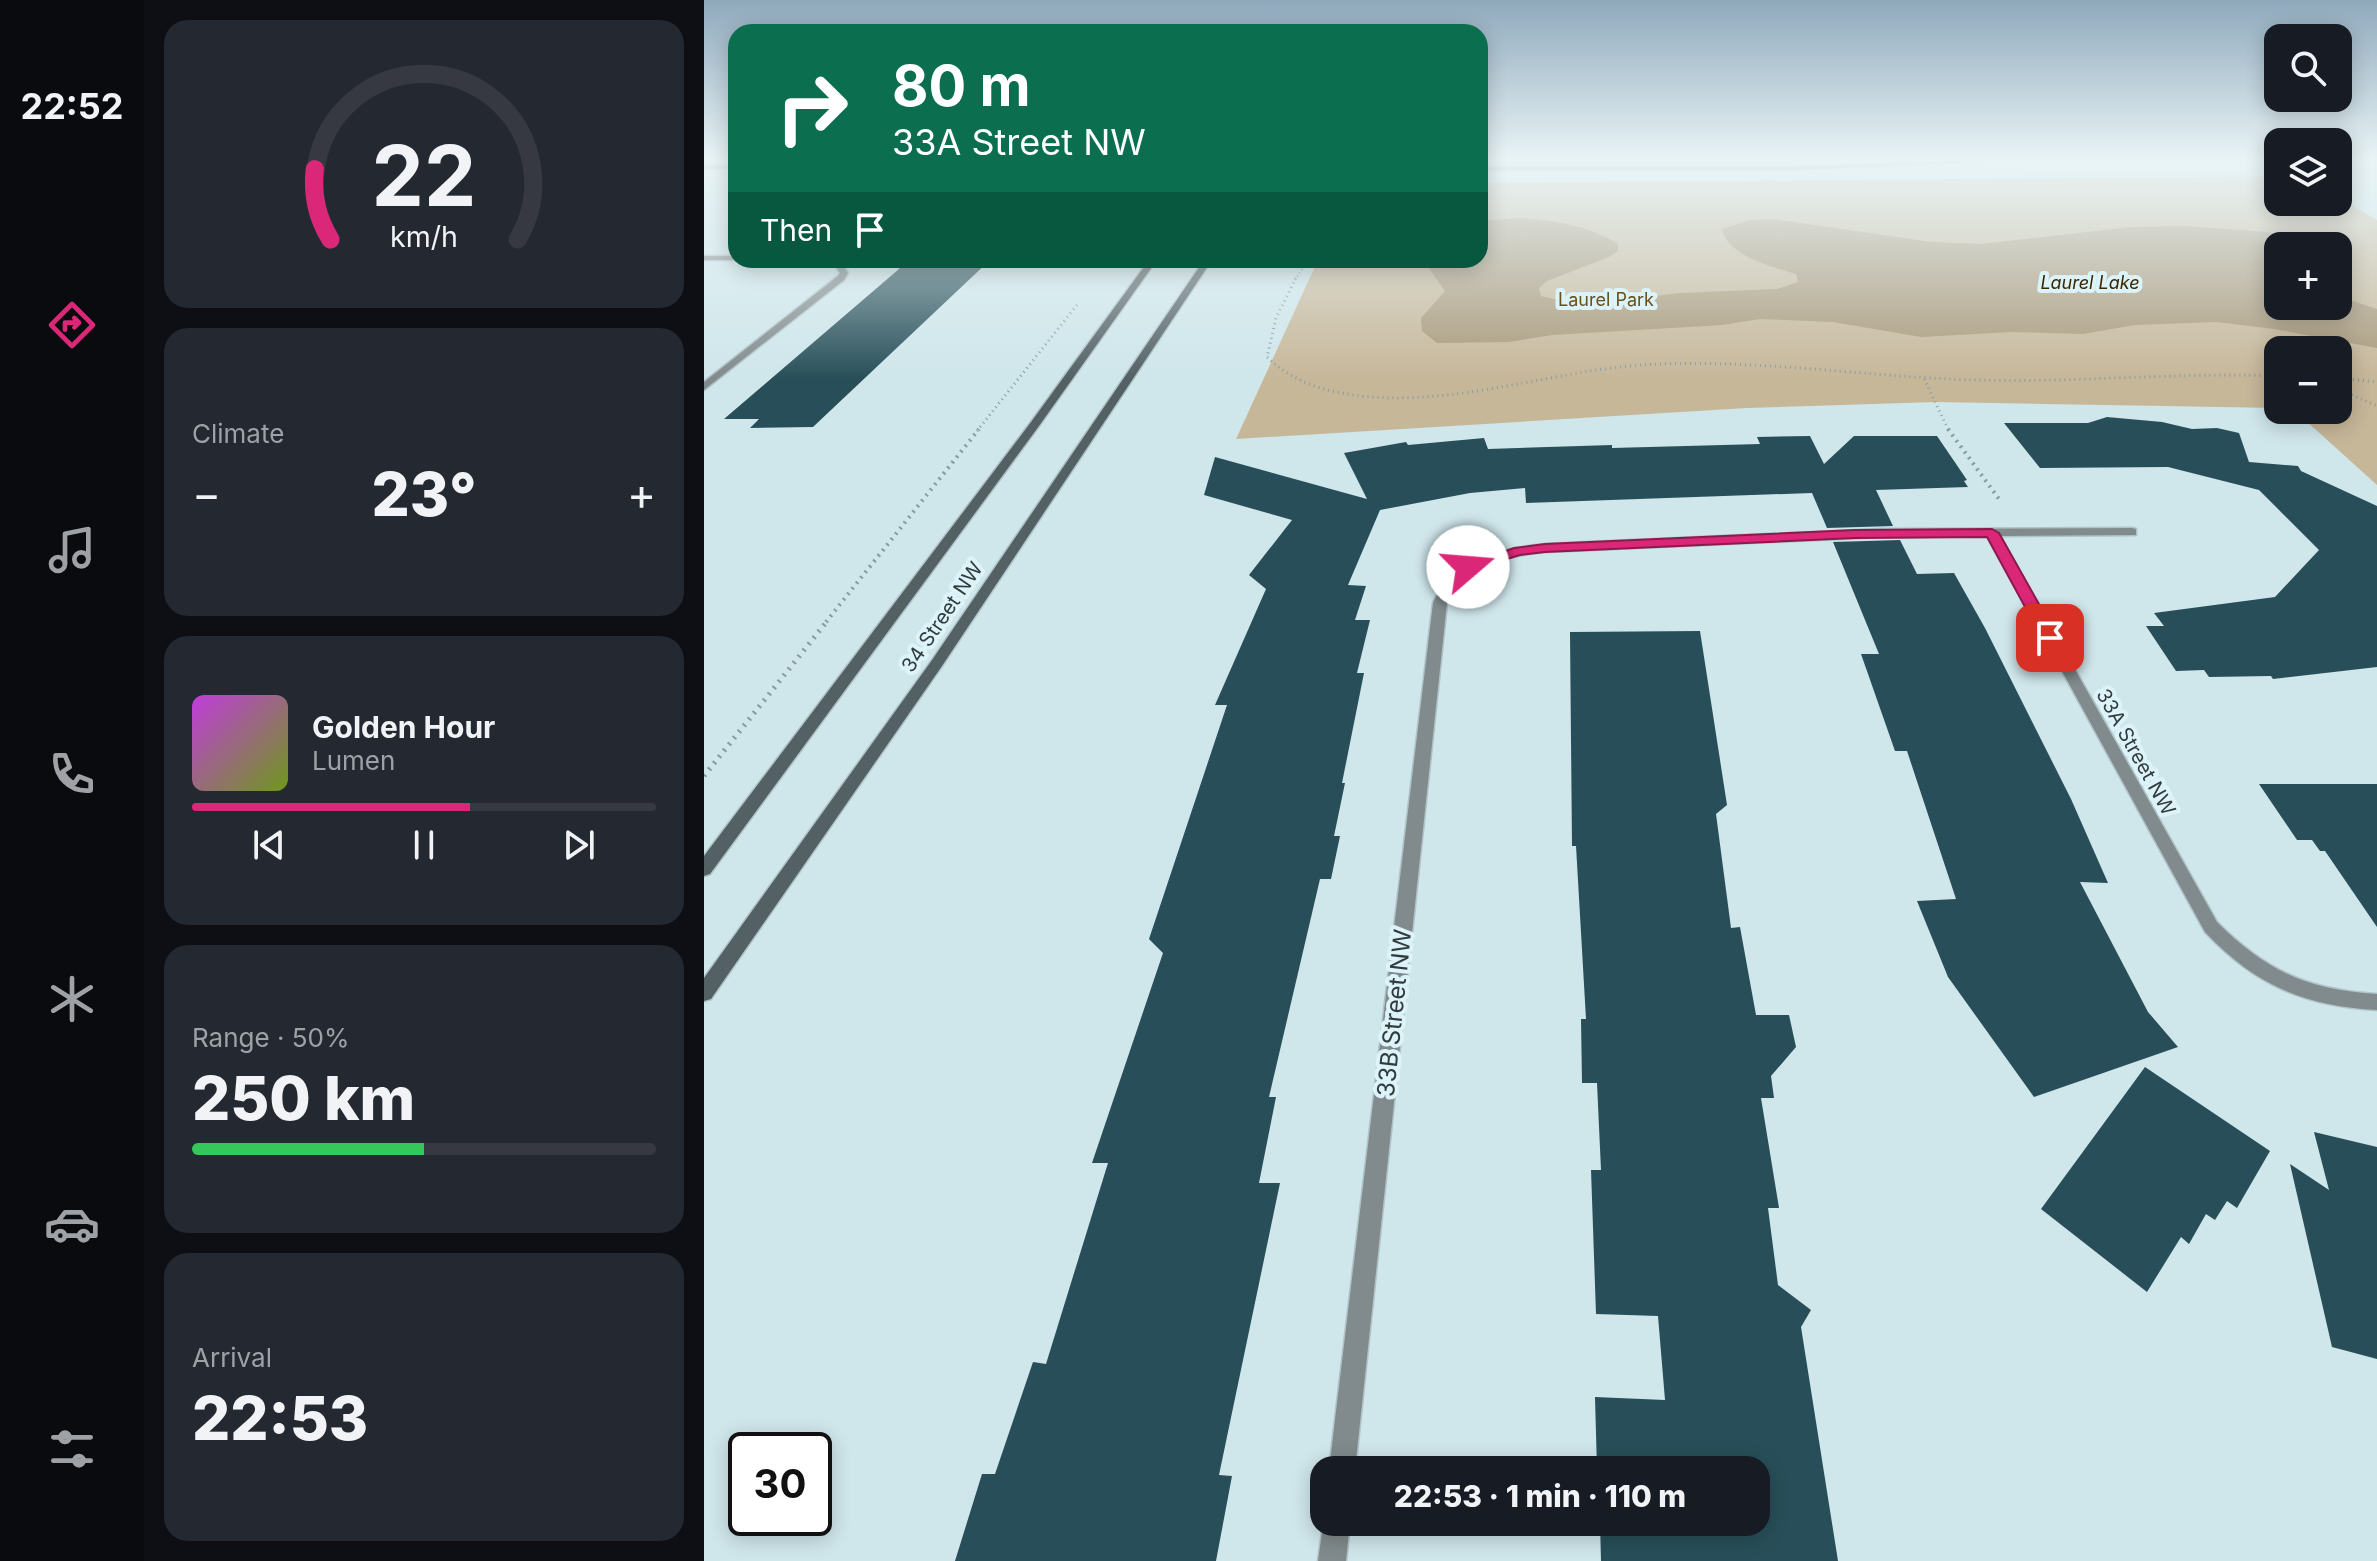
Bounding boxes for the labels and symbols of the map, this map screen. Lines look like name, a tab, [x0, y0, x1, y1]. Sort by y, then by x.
water label: Laurel Lake	[2040, 272, 2140, 293]
park label: Laurel Park	[1558, 289, 1654, 310]
position arrow	[1426, 525, 1510, 609]
street label: 34 Street NW	[896, 557, 988, 677]
pin	[2016, 604, 2084, 672]
street label: 33A Street NW	[2091, 685, 2181, 820]
street label: 33B Street NW	[1371, 927, 1417, 1098]
speed limit sign: 30	[728, 1432, 832, 1536]

